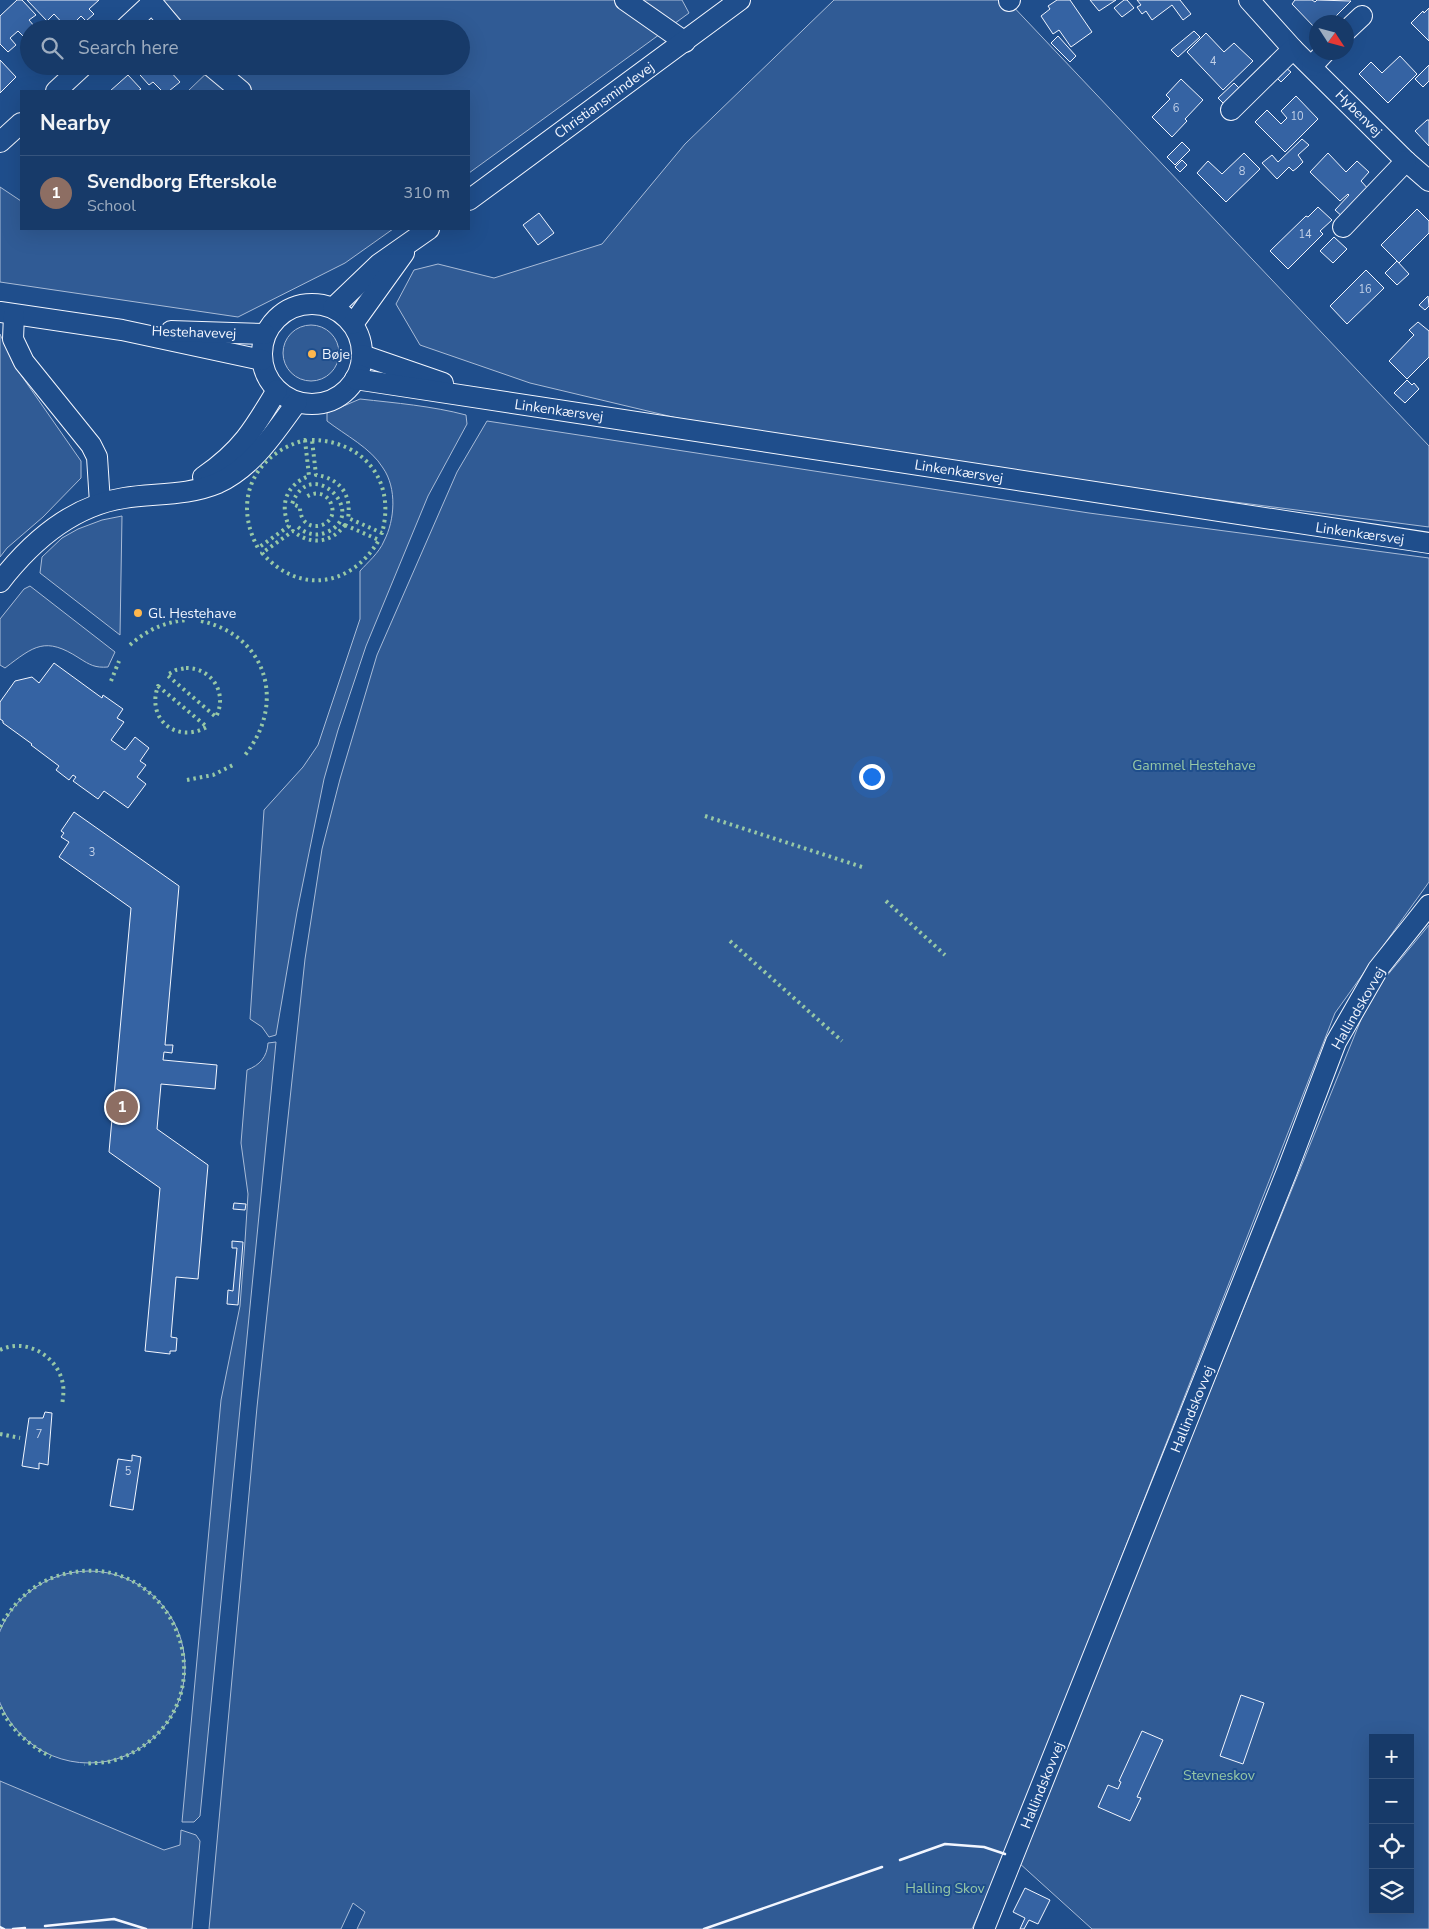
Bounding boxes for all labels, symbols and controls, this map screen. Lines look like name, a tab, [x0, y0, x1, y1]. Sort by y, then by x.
north arrow	[1309, 15, 1354, 60]
search box	[20, 20, 470, 75]
icon: search	[38, 34, 66, 62]
text: Search here	[78, 35, 179, 61]
house number: 4	[1210, 54, 1217, 69]
street label: Christiansmindevej	[551, 58, 658, 143]
street label: Hybenvej	[1331, 86, 1386, 141]
house number: 6	[1173, 101, 1180, 116]
text: Nearby	[40, 109, 110, 137]
house number: 10	[1290, 109, 1304, 124]
house number: 8	[1239, 164, 1246, 179]
text: Svendborg Efterskole	[87, 169, 277, 195]
text: 1	[51, 182, 61, 204]
text: 310 m	[403, 182, 450, 204]
text: School	[87, 195, 136, 217]
house number: 14	[1298, 227, 1312, 242]
house number: 16	[1358, 282, 1372, 297]
street label: Hestehavevej	[151, 322, 237, 343]
place label: Bøje	[322, 345, 350, 364]
marker: Bøje	[306, 348, 318, 360]
street label: Linkenkærsvej	[513, 395, 605, 426]
street label: Linkenkærsvej	[913, 455, 1005, 488]
street label: Linkenkærsvej	[1314, 518, 1406, 549]
place label: Gl. Hestehave	[148, 604, 236, 623]
marker: Gl. Hestehave	[132, 607, 144, 619]
park label: Gammel Hestehave	[1132, 756, 1256, 775]
your location	[859, 764, 885, 790]
house number: 3	[89, 845, 95, 860]
street label: Hallindskovvej	[1327, 964, 1390, 1053]
pin: 1	[106, 1088, 138, 1126]
street label: Hallindskovvej	[1166, 1363, 1219, 1456]
house number: 7	[36, 1427, 42, 1442]
house number: 5	[125, 1464, 132, 1479]
map controls	[1369, 1734, 1414, 1914]
button: +	[1369, 1734, 1414, 1779]
street label: Hallindskovvej	[1016, 1739, 1069, 1832]
park label: Stevneskov	[1183, 1766, 1256, 1785]
button: −	[1369, 1779, 1414, 1824]
button: locate	[1369, 1824, 1414, 1869]
button: layers	[1369, 1869, 1414, 1914]
park label: Halling Skov	[905, 1879, 986, 1898]

